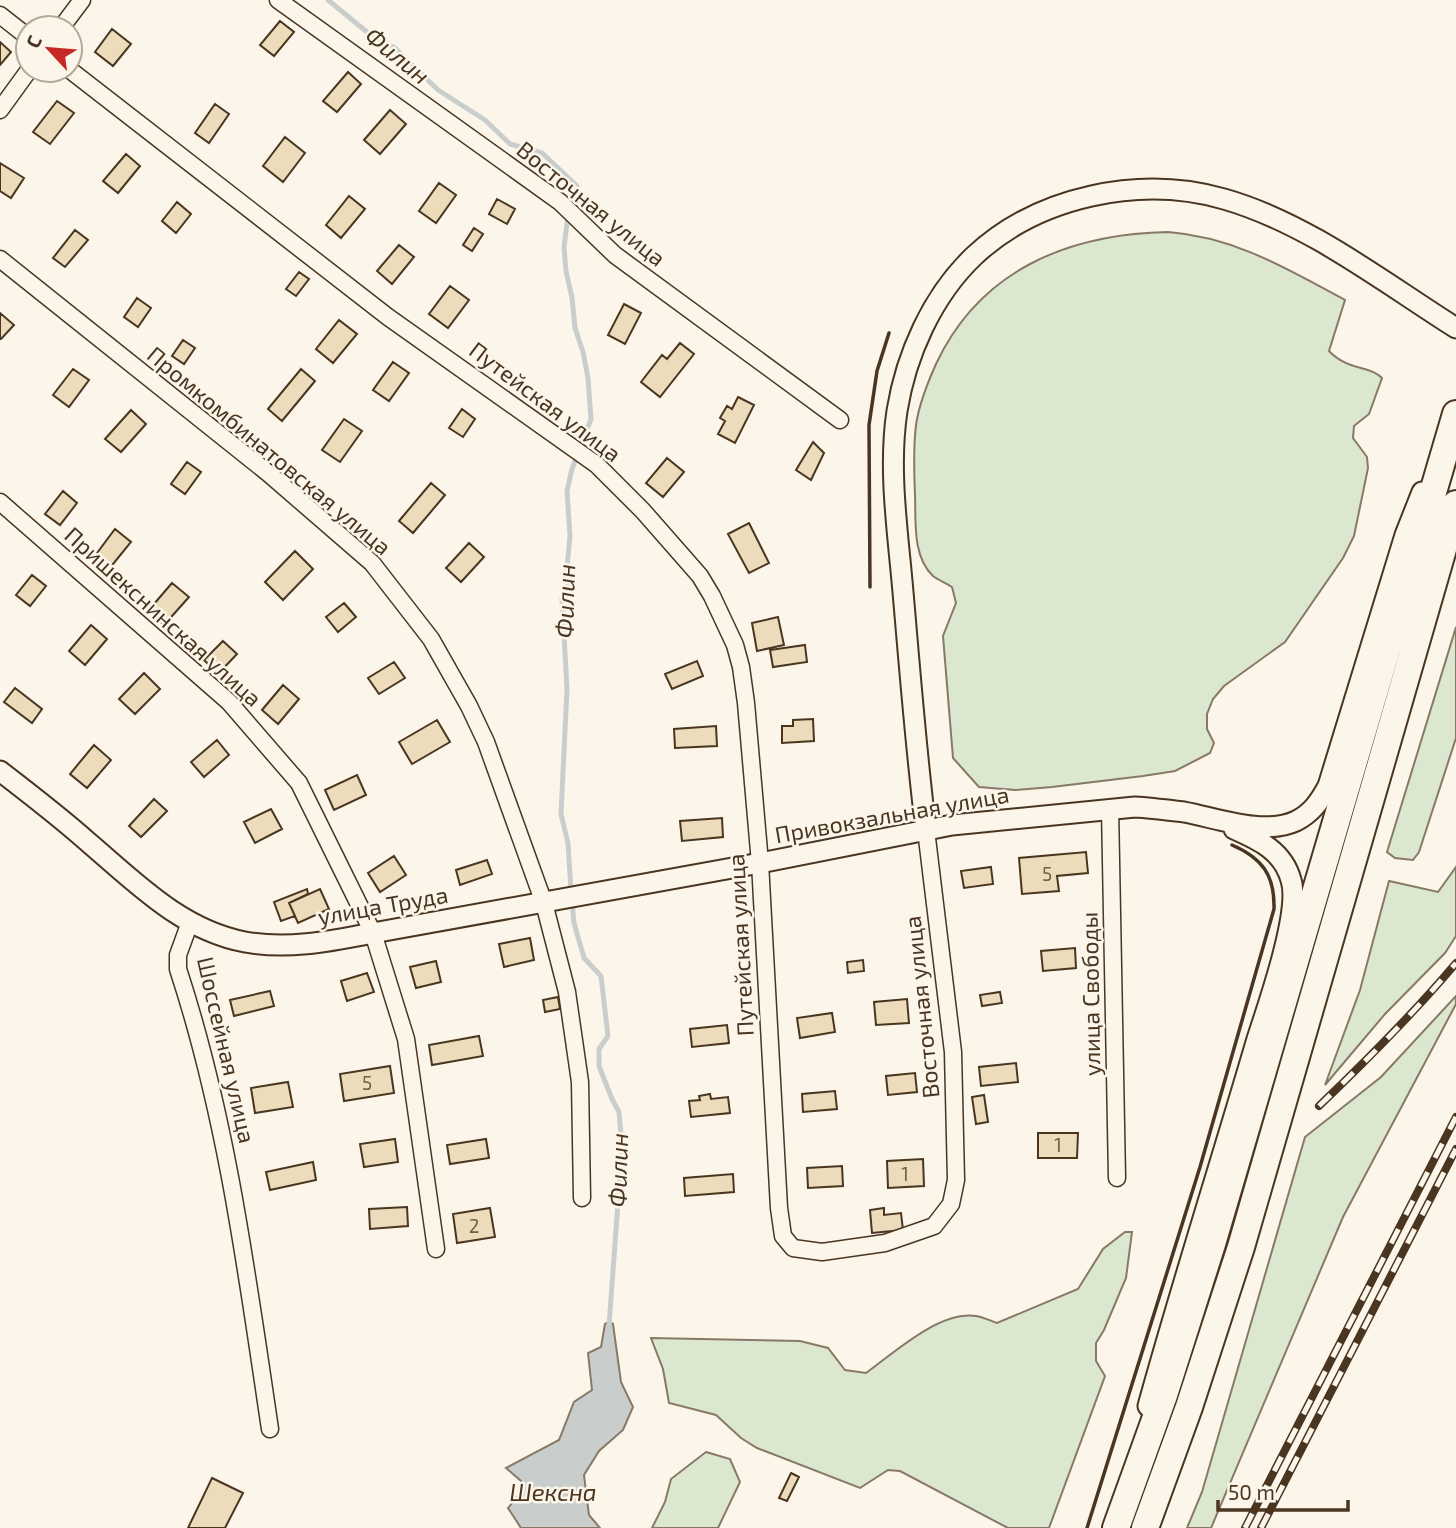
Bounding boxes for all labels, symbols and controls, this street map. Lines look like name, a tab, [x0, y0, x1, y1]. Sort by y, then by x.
north arrow	[14, 14, 84, 84]
water label: Филин	[360, 20, 436, 90]
text: С	[20, 31, 46, 51]
street label: Восточная улица	[511, 135, 672, 272]
street label: Путейская улица	[464, 335, 627, 468]
street label: Промкомбинатовская улица	[141, 340, 397, 561]
street label: Пришекснинская улица	[59, 520, 268, 713]
water label: Филин	[549, 563, 580, 639]
street label: Привокзальная улица	[773, 780, 1011, 849]
street label: Путейская улица	[721, 853, 760, 1037]
house number: 5	[1042, 862, 1052, 885]
street label: улица Труда	[316, 880, 450, 931]
street label: улица Свободы	[1075, 912, 1106, 1076]
street label: Восточная улица	[898, 914, 945, 1100]
street label: Шоссейная улица	[191, 954, 262, 1146]
house number: 5	[362, 1071, 372, 1094]
water label: Филин	[602, 1132, 633, 1208]
house number: 1	[1054, 1133, 1062, 1156]
house number: 1	[901, 1162, 909, 1185]
house number: 2	[469, 1214, 479, 1237]
scale bar	[1218, 1468, 1348, 1512]
water label: Шексна	[509, 1477, 597, 1506]
text: 50 m	[1228, 1479, 1275, 1504]

